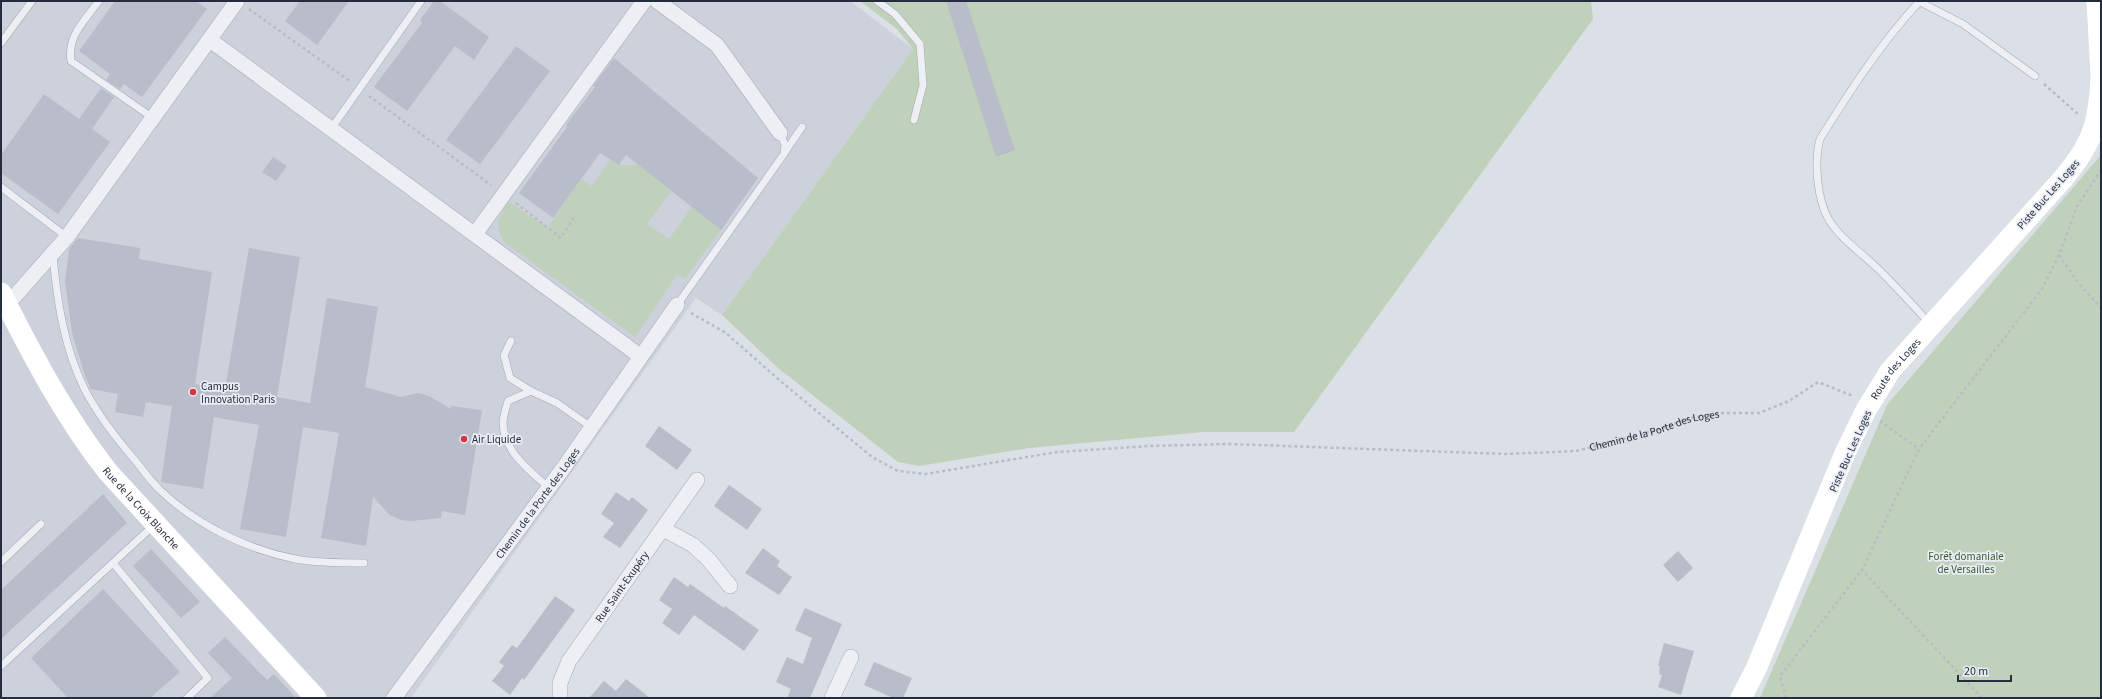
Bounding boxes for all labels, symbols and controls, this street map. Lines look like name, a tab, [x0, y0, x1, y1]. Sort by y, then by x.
street label: Piste Buc Les Loges	[2014, 156, 2083, 233]
street label: Route des Loges	[1867, 335, 1925, 403]
place label: Campus Innovation Paris	[201, 379, 276, 407]
marker: Campus Innovation Paris	[188, 387, 198, 397]
street label: Chemin de la Porte des Loges	[1588, 406, 1721, 455]
street label: Piste Buc Les Loges	[1826, 407, 1875, 495]
place label: Air Liquide	[472, 432, 522, 447]
marker: Air Liquide	[459, 434, 469, 444]
street label: Chemin de la Porte des Loges	[492, 444, 584, 562]
street label: Rue de la Croix Blanche	[99, 464, 183, 553]
street label: Rue Saint-Exupéry	[592, 548, 652, 625]
park label: Forêt domaniale de Versailles	[1928, 549, 2004, 577]
scale bar	[1958, 657, 2011, 683]
text: 20 m	[1964, 663, 1988, 680]

